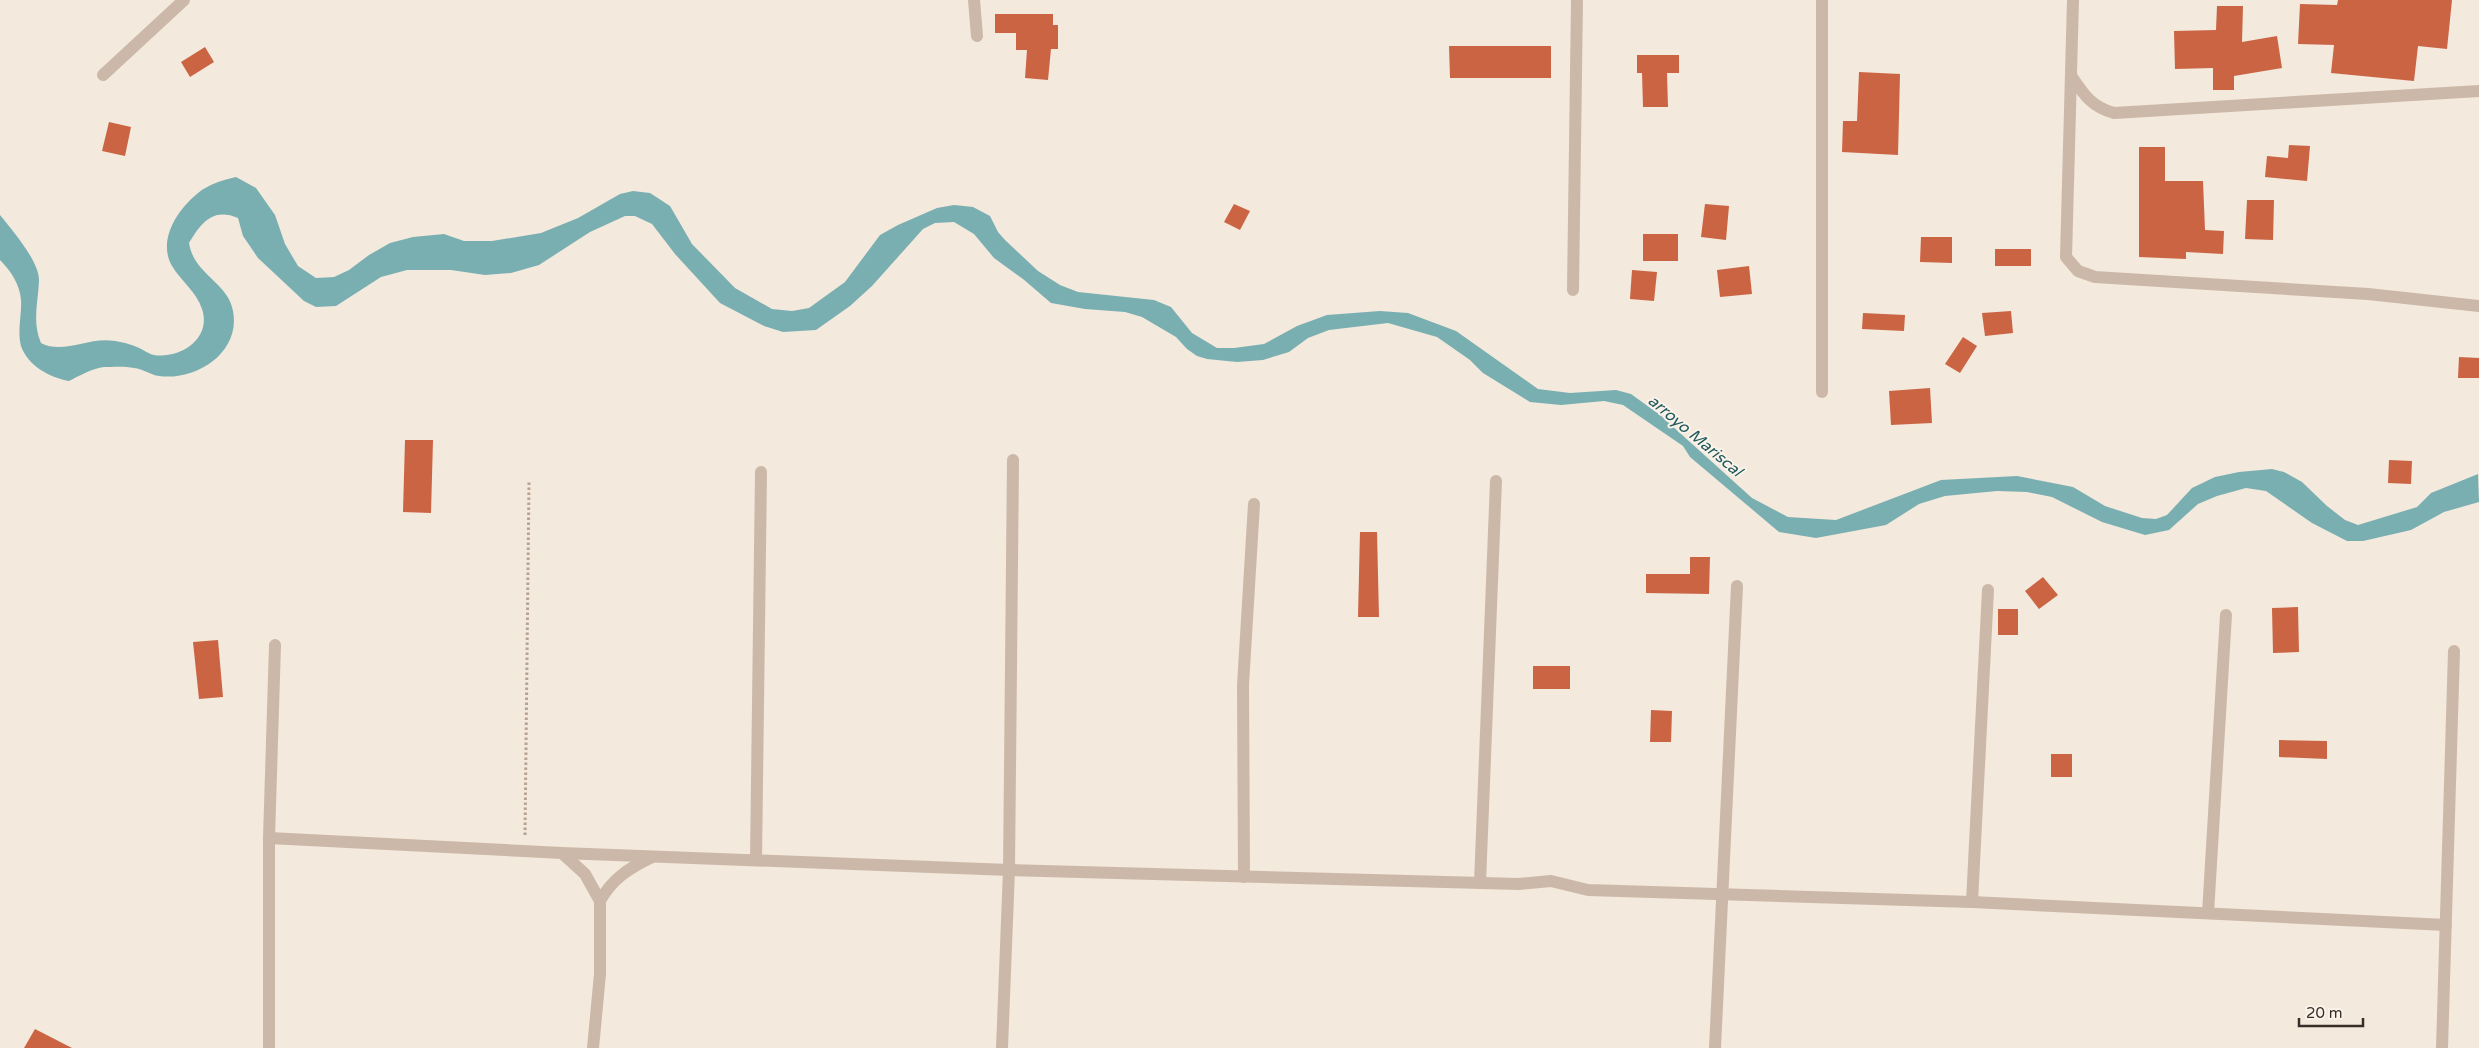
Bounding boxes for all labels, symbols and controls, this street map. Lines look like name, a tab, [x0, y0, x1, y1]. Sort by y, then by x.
water label: arroyo Mariscal	[1644, 391, 1748, 482]
scale bar	[2299, 996, 2363, 1028]
text: 20 m	[2306, 1004, 2343, 1022]

